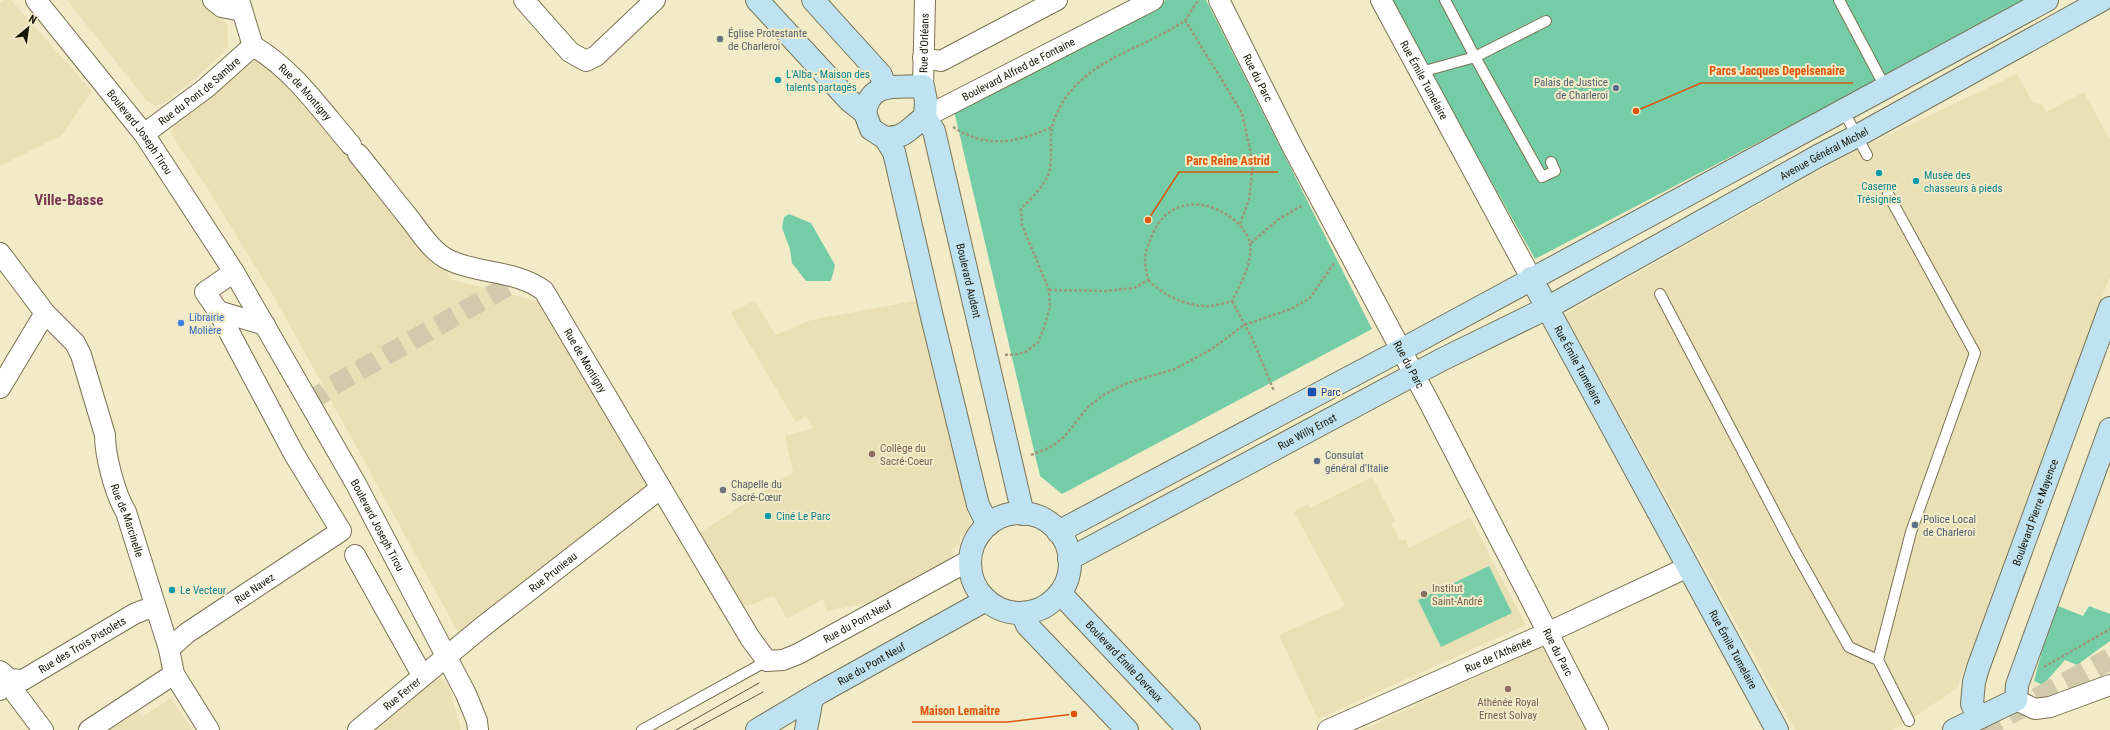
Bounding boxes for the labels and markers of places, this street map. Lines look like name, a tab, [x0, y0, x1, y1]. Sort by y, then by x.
place label: Église Protestante de Charleroi	[728, 27, 807, 53]
marker: Église Protestante de Charleroi	[715, 34, 725, 44]
callout: Parcs Jacques Depelsenaire	[1701, 59, 1853, 83]
place label: L'Alba - Maison des talents partagés	[786, 68, 870, 94]
marker: L'Alba - Maison des talents partagés	[773, 75, 783, 85]
place label: Palais de Justice de Charleroi	[1534, 76, 1608, 102]
marker: Palais de Justice de Charleroi	[1611, 83, 1621, 93]
callout: Parc Reine Astrid	[1179, 148, 1278, 172]
marker: Caserne Trésignies	[1874, 168, 1884, 178]
place label: Musée des chasseurs à pieds	[1924, 169, 2002, 195]
marker: Musée des chasseurs à pieds	[1911, 176, 1921, 186]
place label: Caserne Trésignies	[1857, 180, 1901, 206]
place label: Librairie Molière	[189, 311, 224, 337]
marker: Librairie Molière	[176, 318, 186, 328]
marker: Parc	[1306, 386, 1318, 398]
place label: Parc	[1321, 386, 1341, 399]
place label: Collège du Sacré-Coeur	[880, 442, 933, 468]
marker: Collège du Sacré-Coeur	[867, 449, 877, 459]
place label: Consulat général d'Italie	[1325, 449, 1388, 475]
marker: Consulat général d'Italie	[1312, 456, 1322, 466]
place label: Chapelle du Sacré-Cœur	[731, 478, 782, 504]
marker: Chapelle du Sacré-Cœur	[718, 485, 728, 495]
place label: Ciné Le Parc	[776, 510, 830, 523]
marker: Ciné Le Parc	[763, 511, 773, 521]
place label: Police Local de Charleroi	[1923, 513, 1976, 539]
marker: Police Local de Charleroi	[1910, 520, 1920, 530]
place label: Institut Saint-André	[1432, 582, 1482, 608]
place label: Le Vecteur	[180, 584, 227, 597]
marker: Le Vecteur	[167, 585, 177, 595]
marker: Institut Saint-André	[1419, 589, 1429, 599]
marker: Athénée Royal Ernest Solvay	[1503, 684, 1513, 694]
place label: Athénée Royal Ernest Solvay	[1477, 696, 1539, 722]
callout: Maison Lemaitre	[912, 698, 1008, 722]

